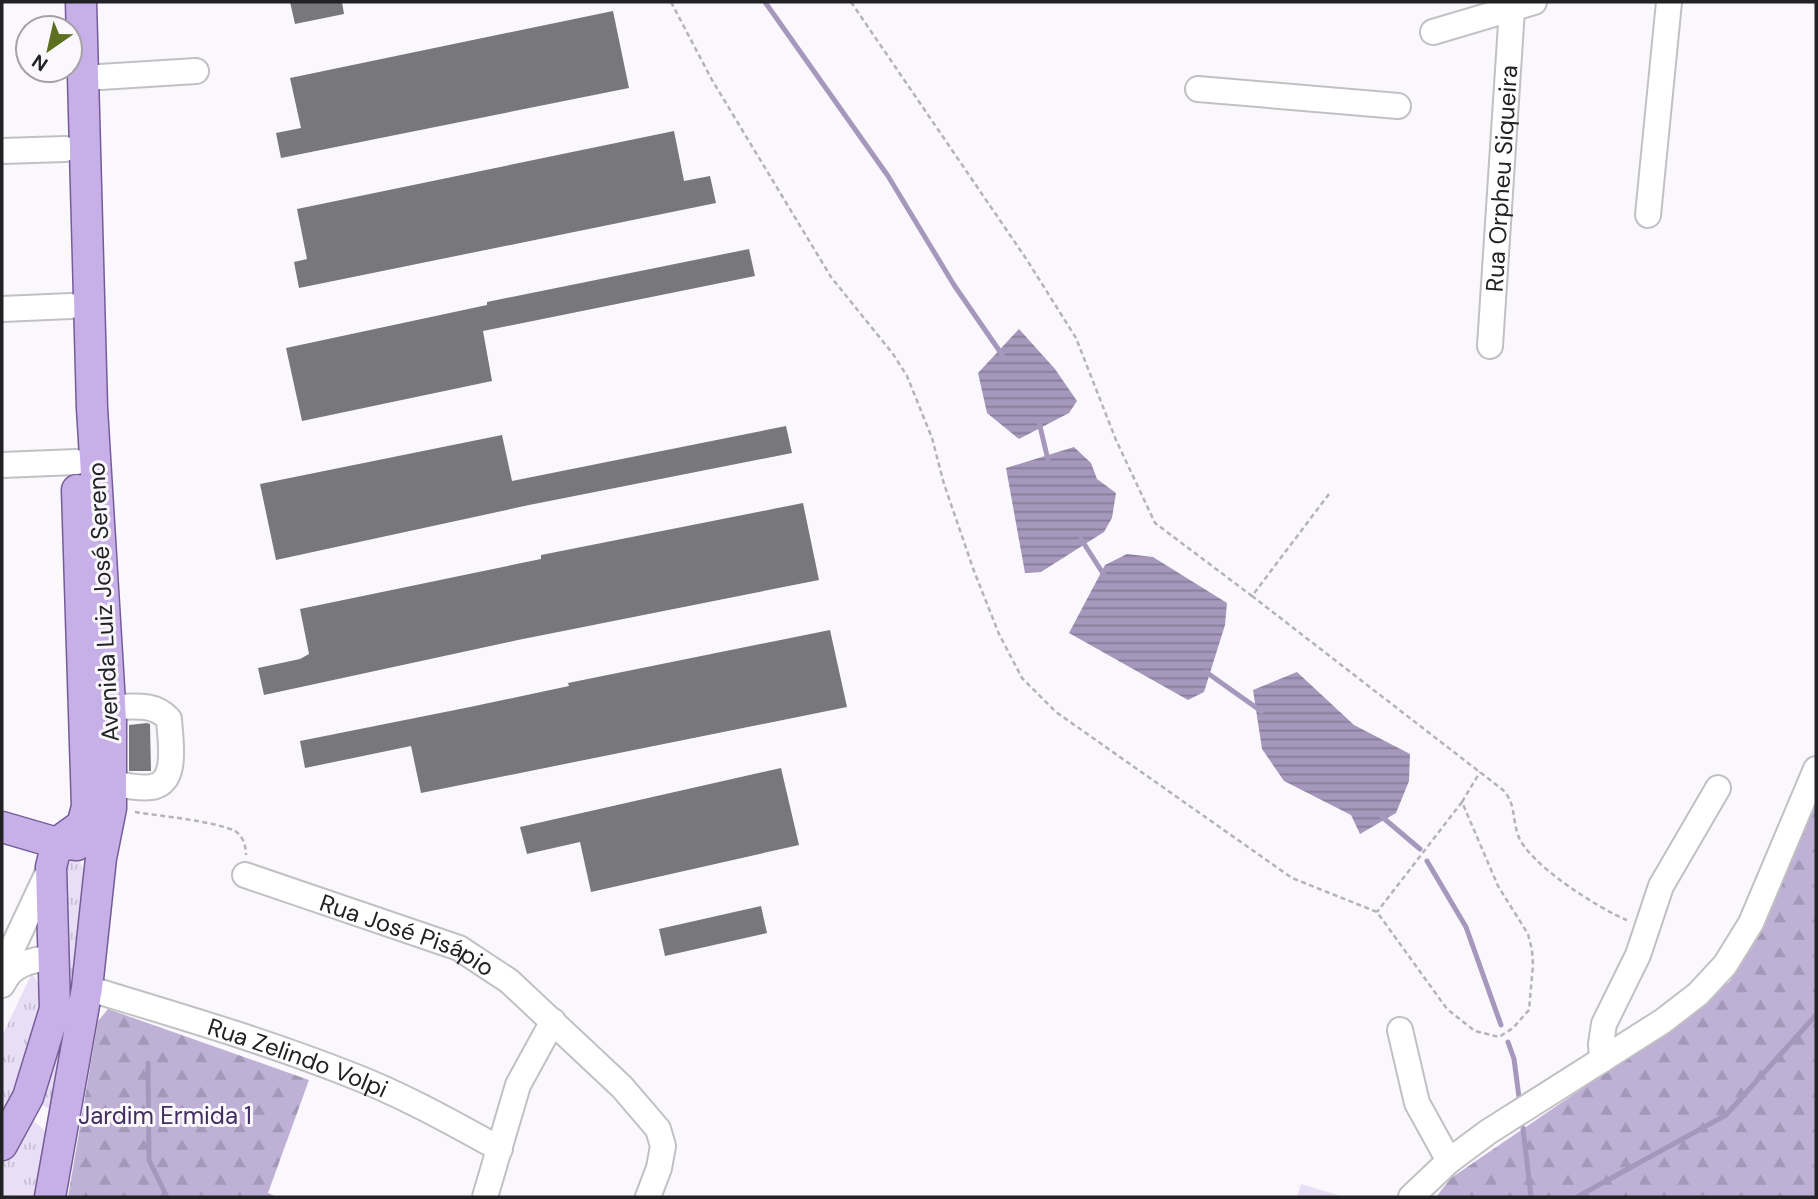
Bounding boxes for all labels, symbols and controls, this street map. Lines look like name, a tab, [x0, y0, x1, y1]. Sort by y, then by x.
north arrow	[14, 14, 84, 84]
text: N	[27, 48, 53, 77]
street label: Rua Orpheu Siqueira	[1478, 64, 1524, 293]
street label: Avenida Luiz José Sereno	[80, 461, 126, 743]
street label: Rua José Pisápio	[316, 886, 501, 983]
street label: Rua Zelindo Volpi	[204, 1010, 393, 1104]
park label: Jardim Ermida 1	[78, 1100, 252, 1131]

